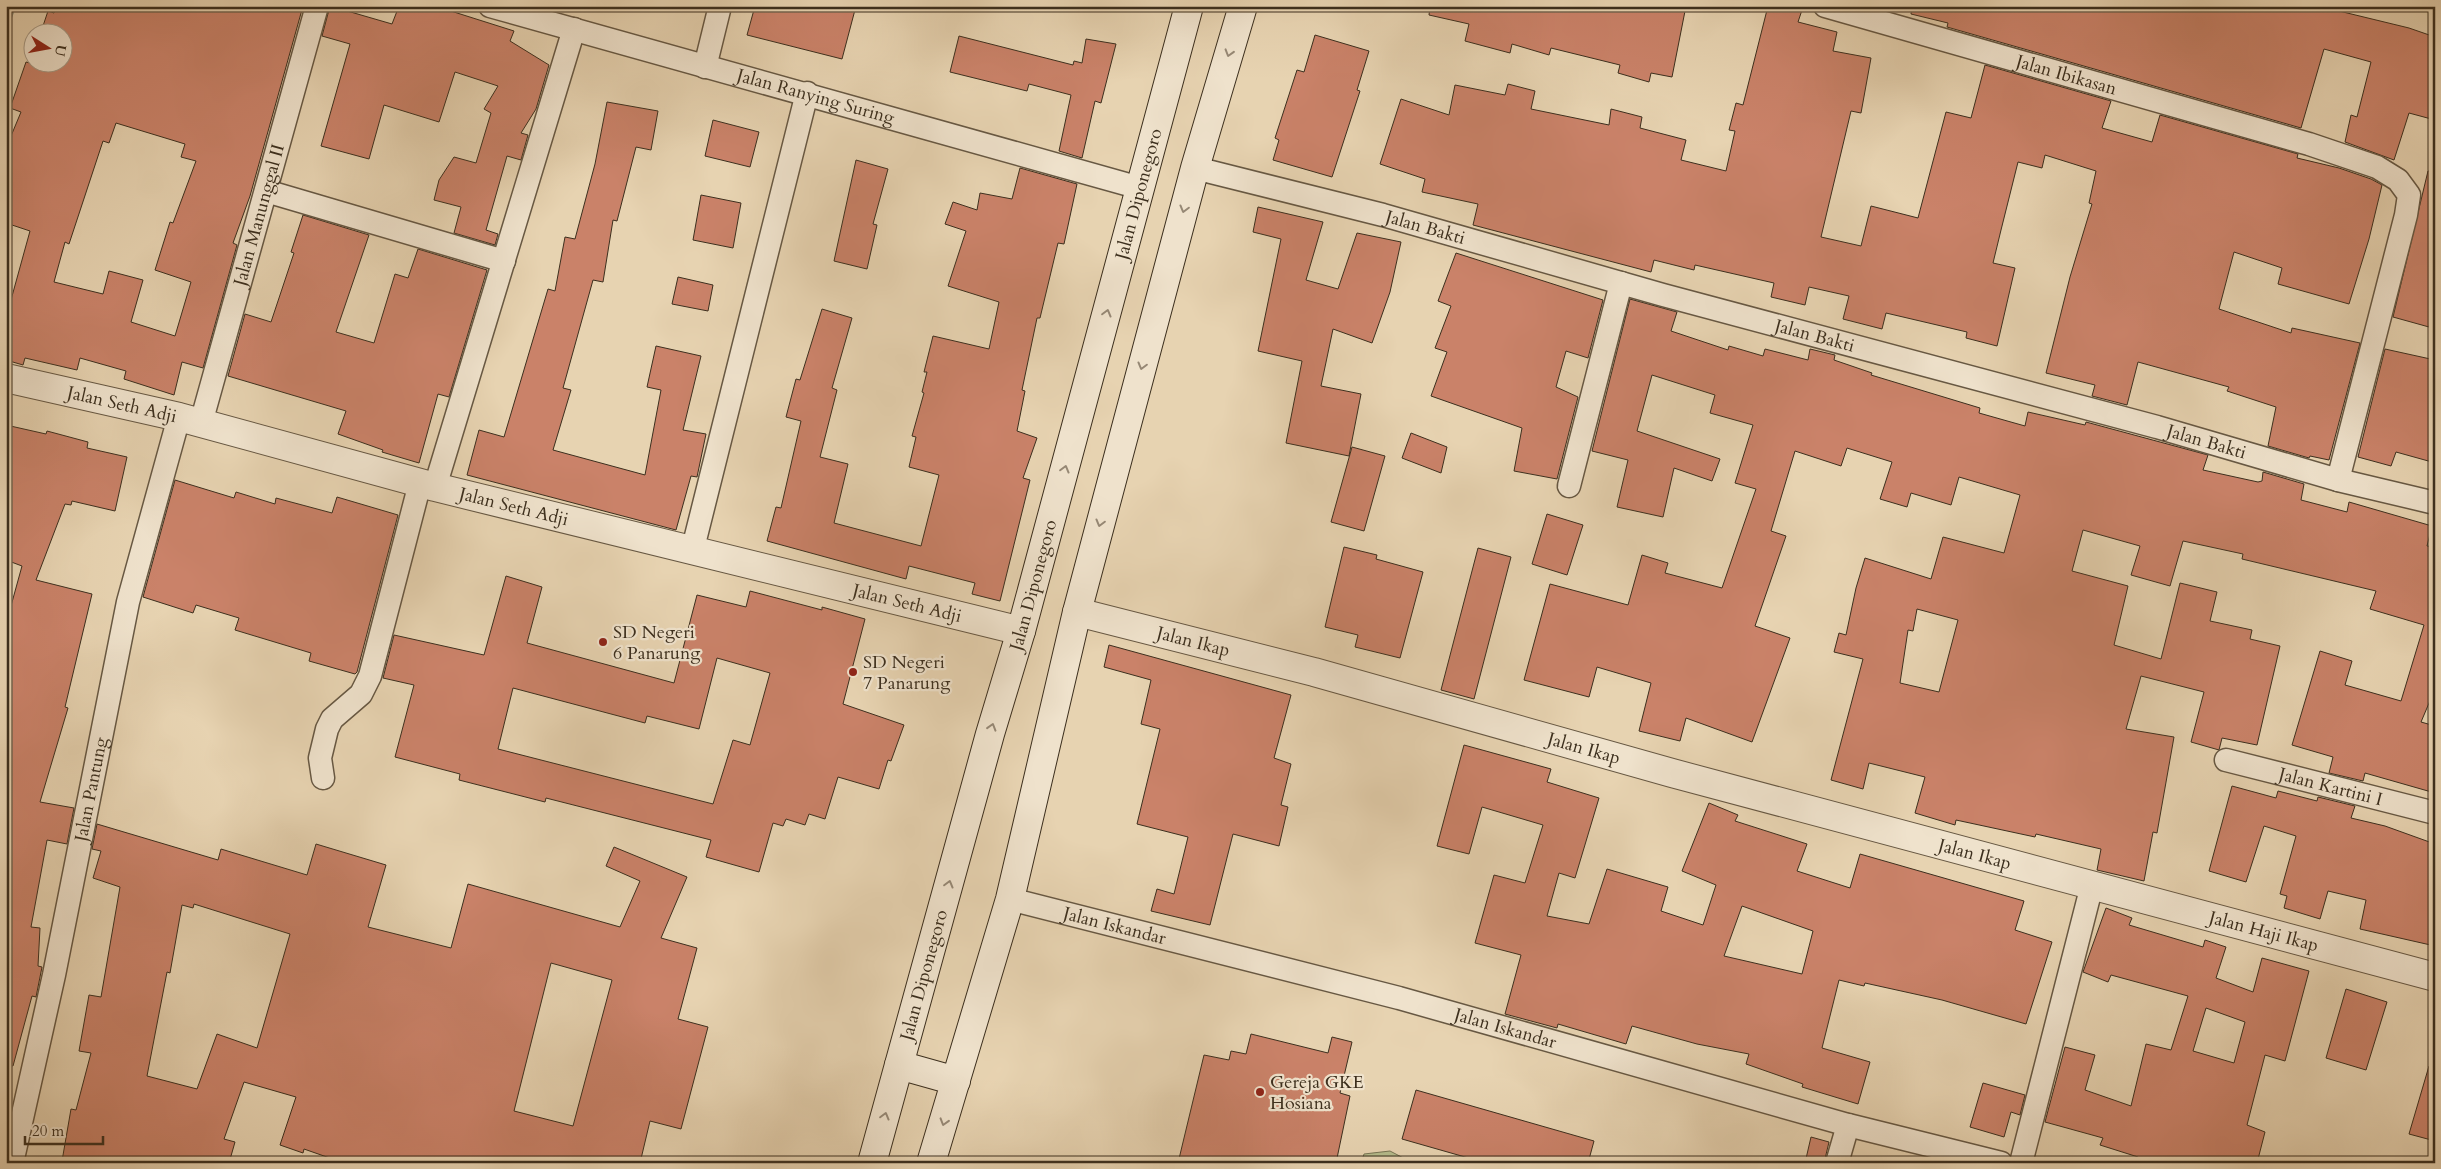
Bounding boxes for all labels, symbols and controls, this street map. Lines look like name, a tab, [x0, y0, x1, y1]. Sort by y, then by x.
north arrow	[22, 22, 72, 72]
text: U	[50, 43, 71, 58]
one-way arrow	[1225, 48, 1235, 57]
street label: Jalan Ibikasan	[2010, 48, 2120, 101]
street label: Jalan Ranying Suring	[731, 62, 898, 131]
street label: Jalan Diponegoro	[1108, 125, 1168, 265]
street label: Jalan Manunggal II	[226, 141, 291, 292]
street label: Jalan Bakti	[1380, 203, 1468, 250]
one-way arrow	[1179, 204, 1189, 212]
one-way arrow	[1101, 308, 1112, 317]
street label: Jalan Bakti	[1769, 312, 1857, 358]
one-way arrow	[1137, 362, 1148, 370]
street label: Jalan Seth Adji	[62, 379, 179, 429]
street label: Jalan Bakti	[2161, 417, 2249, 465]
one-way arrow	[1059, 466, 1069, 474]
street label: Jalan Seth Adji	[454, 480, 571, 532]
street label: Jalan Diponegoro	[1002, 516, 1063, 657]
one-way arrow	[1096, 519, 1106, 527]
street label: Jalan Seth Adji	[847, 577, 964, 628]
street label: Jalan Ikap	[1151, 619, 1233, 663]
place label: SD Negeri 6 Panarung	[613, 620, 701, 666]
marker: SD Negeri 6 Panarung	[597, 636, 609, 648]
place label: SD Negeri 7 Panarung	[863, 650, 951, 696]
marker: SD Negeri 7 Panarung	[847, 666, 859, 678]
one-way arrow	[987, 723, 997, 732]
street label: Jalan Ikap	[1542, 725, 1623, 770]
street label: Jalan Pantung	[68, 734, 114, 847]
street label: Jalan Kartini I	[2273, 761, 2385, 812]
street label: Jalan Ikap	[1933, 832, 2014, 876]
one-way arrow	[943, 880, 953, 888]
street label: Jalan Iskandar	[1058, 900, 1169, 951]
street label: Jalan Haji Ikap	[2203, 904, 2321, 958]
street label: Jalan Diponegoro	[893, 906, 954, 1046]
street label: Jalan Iskandar	[1449, 1001, 1560, 1055]
place label: Gereja GKE Hosiana	[1270, 1070, 1364, 1116]
marker: Gereja GKE Hosiana	[1254, 1086, 1266, 1098]
one-way arrow	[879, 1112, 889, 1120]
scale bar	[25, 1114, 102, 1146]
one-way arrow	[939, 1117, 949, 1126]
text: 20 m	[32, 1121, 64, 1141]

